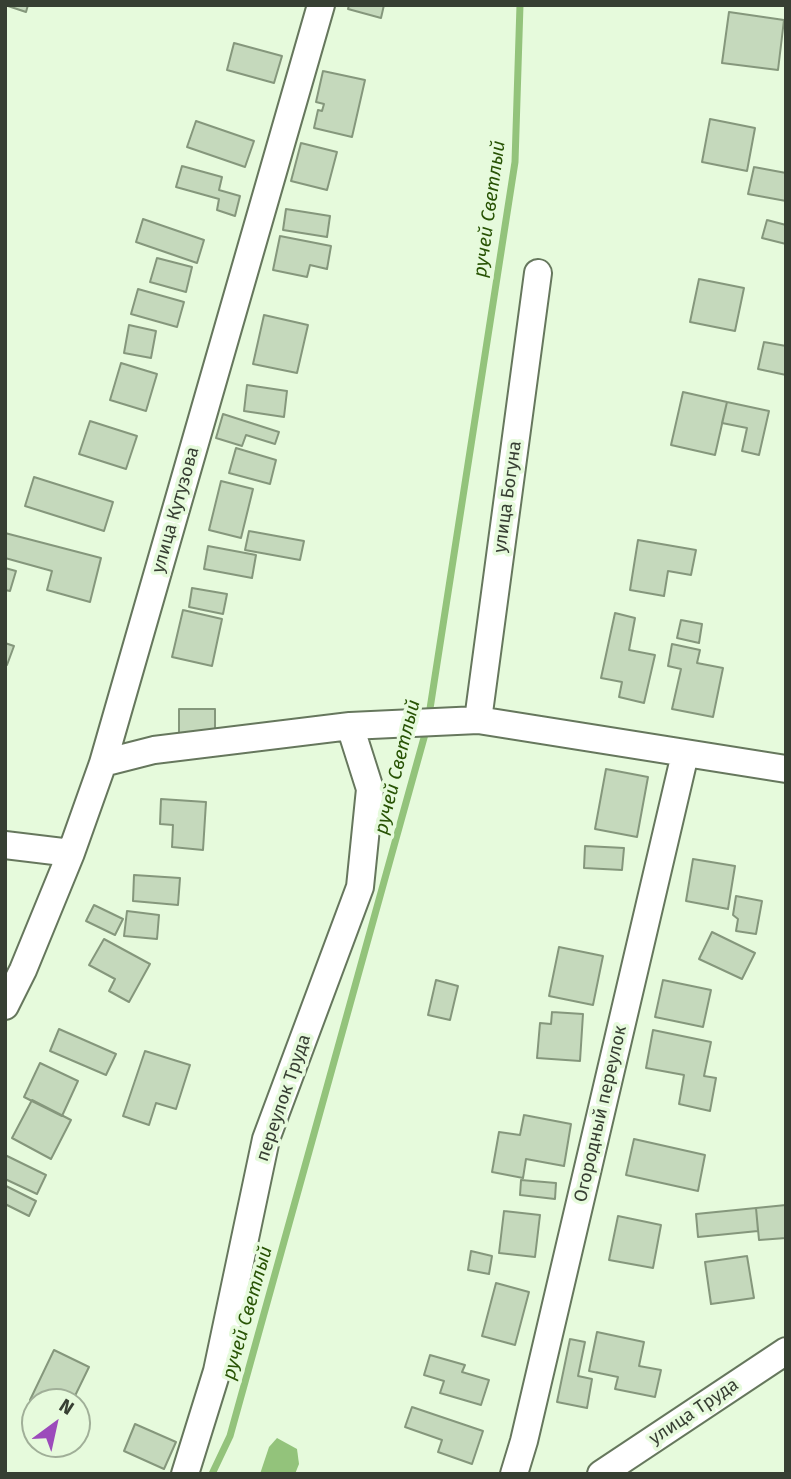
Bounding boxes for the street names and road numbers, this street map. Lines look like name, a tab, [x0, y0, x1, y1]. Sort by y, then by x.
street label: улица Богуна	[489, 440, 527, 554]
street label: улица Кутузова	[148, 444, 204, 576]
street label: Огородный переулок	[570, 1024, 632, 1204]
street label: переулок Труда	[252, 1032, 316, 1164]
street label: улица Труда	[645, 1374, 743, 1450]

